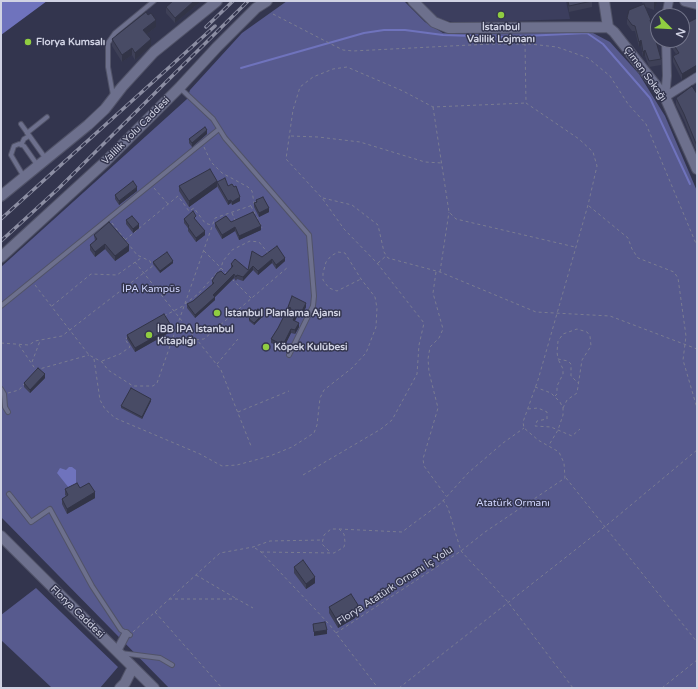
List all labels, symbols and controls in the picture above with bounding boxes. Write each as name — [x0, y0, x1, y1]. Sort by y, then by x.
north arrow — [650, 8, 690, 48]
marker: İstanbul Valilik Lojmanı — [496, 10, 506, 20]
place label: İstanbul Valilik Lojmanı — [467, 21, 535, 44]
text: N — [673, 26, 688, 39]
place label: Florya Kumsalı — [36, 36, 105, 48]
marker: Florya Kumsalı — [23, 37, 33, 47]
street label: Çimen Sokağı — [621, 44, 669, 104]
street label: Valilik Yolu Caddesi — [100, 95, 172, 167]
park label: İPA Kampüs — [122, 283, 180, 295]
place label: İstanbul Planlama Ajansı — [225, 307, 341, 319]
marker: İstanbul Planlama Ajansı — [212, 308, 222, 318]
place label: İBB İPA İstanbul Kitaplığı — [157, 323, 233, 346]
marker: İBB İPA İstanbul Kitaplığı — [144, 330, 154, 340]
place label: Köpek Kulübesi — [274, 341, 347, 353]
marker: Köpek Kulübesi — [261, 342, 271, 352]
park label: Atatürk Ormanı — [476, 497, 550, 509]
street label: Florya Atatürk Ornanı İç Yolu — [335, 544, 455, 628]
street label: Florya Caddesi — [48, 583, 106, 641]

